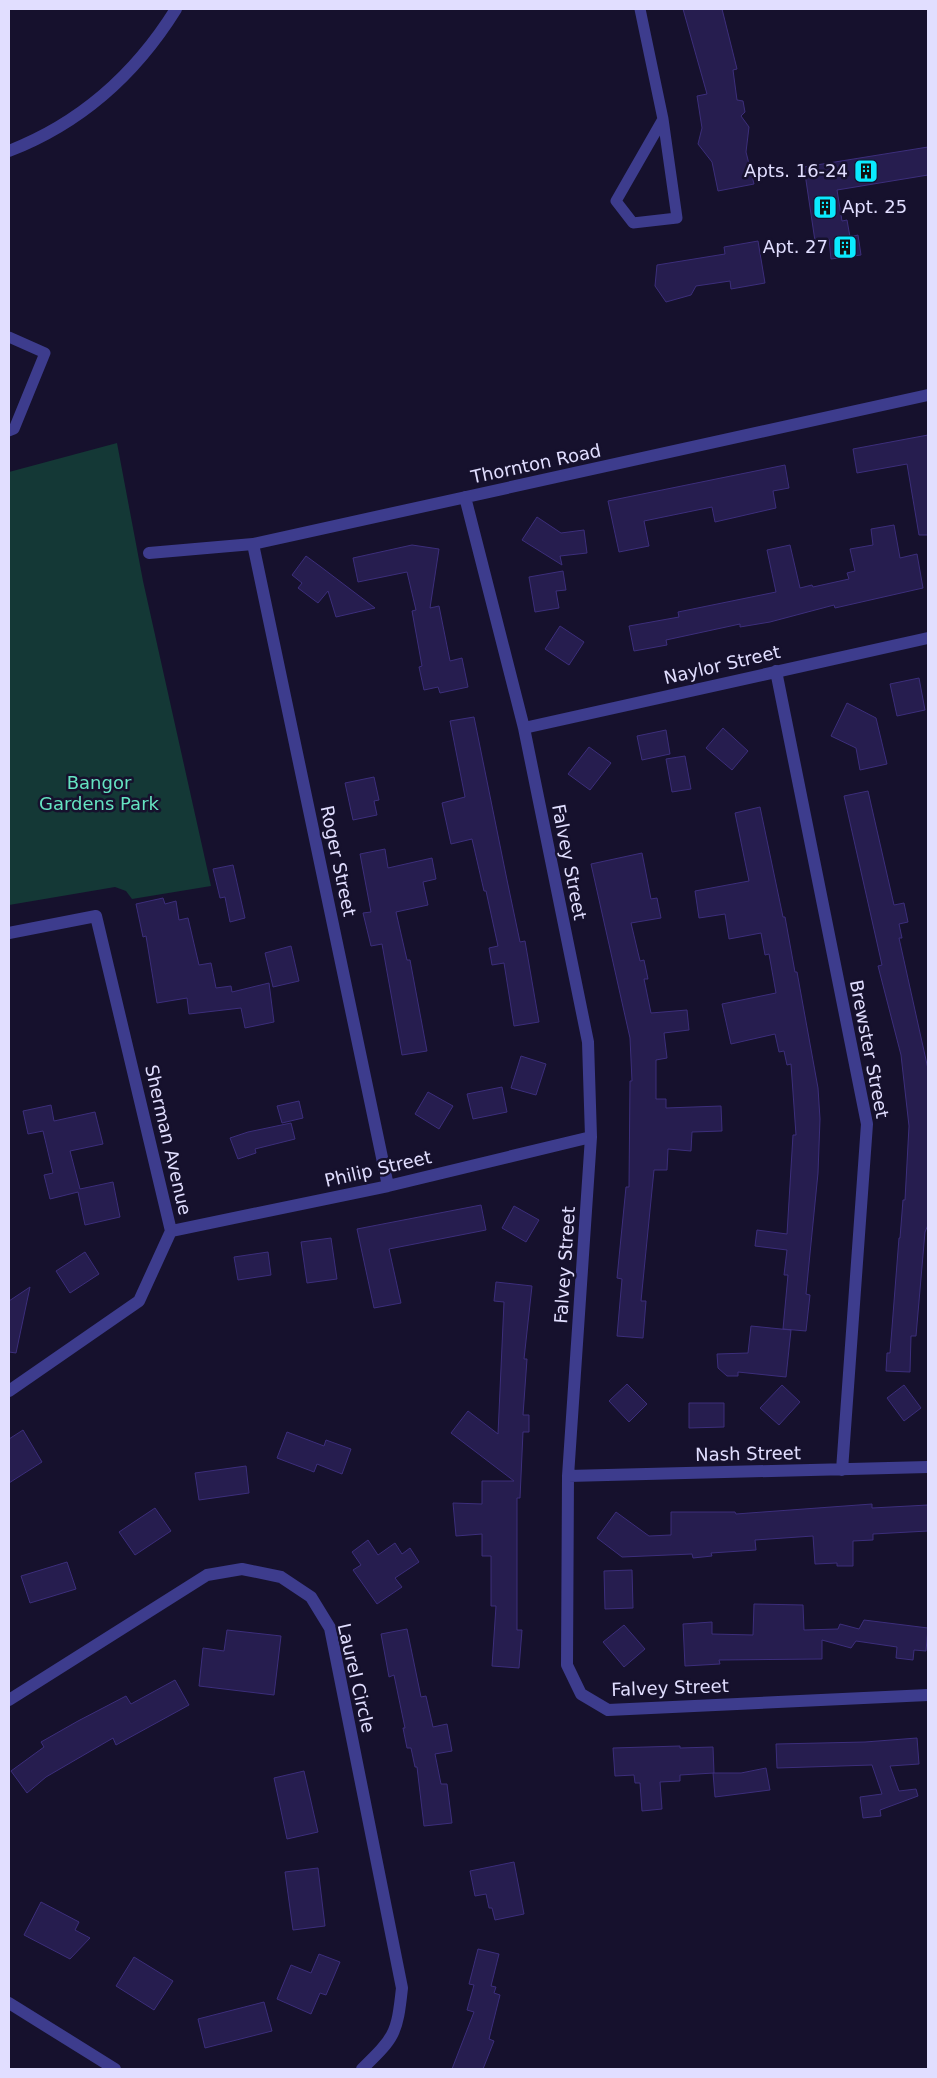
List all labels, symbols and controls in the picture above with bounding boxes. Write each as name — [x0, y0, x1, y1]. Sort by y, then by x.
building icon: Apts. 16-24 — [853, 158, 879, 184]
place label: Apts. 16-24 — [744, 160, 848, 181]
building icon: Apt. 25 — [812, 194, 838, 220]
place label: Apt. 25 — [842, 196, 907, 217]
building icon: Apt. 27 — [832, 234, 858, 260]
place label: Apt. 27 — [763, 236, 828, 257]
street label: Thornton Road — [468, 439, 603, 488]
street label: Naylor Street — [662, 641, 782, 688]
park label: Bangor Gardens Park — [39, 772, 160, 814]
street label: Falvey Street — [548, 802, 591, 922]
street label: Roger Street — [316, 803, 361, 918]
street label: Brewster Street — [846, 978, 893, 1120]
street label: Sherman Avenue — [141, 1063, 196, 1217]
street label: Philip Street — [322, 1146, 433, 1191]
street label: Falvey Street — [550, 1206, 579, 1324]
street label: Nash Street — [695, 1442, 801, 1465]
street label: Laurel Circle — [334, 1621, 379, 1735]
street label: Falvey Street — [611, 1675, 729, 1700]

